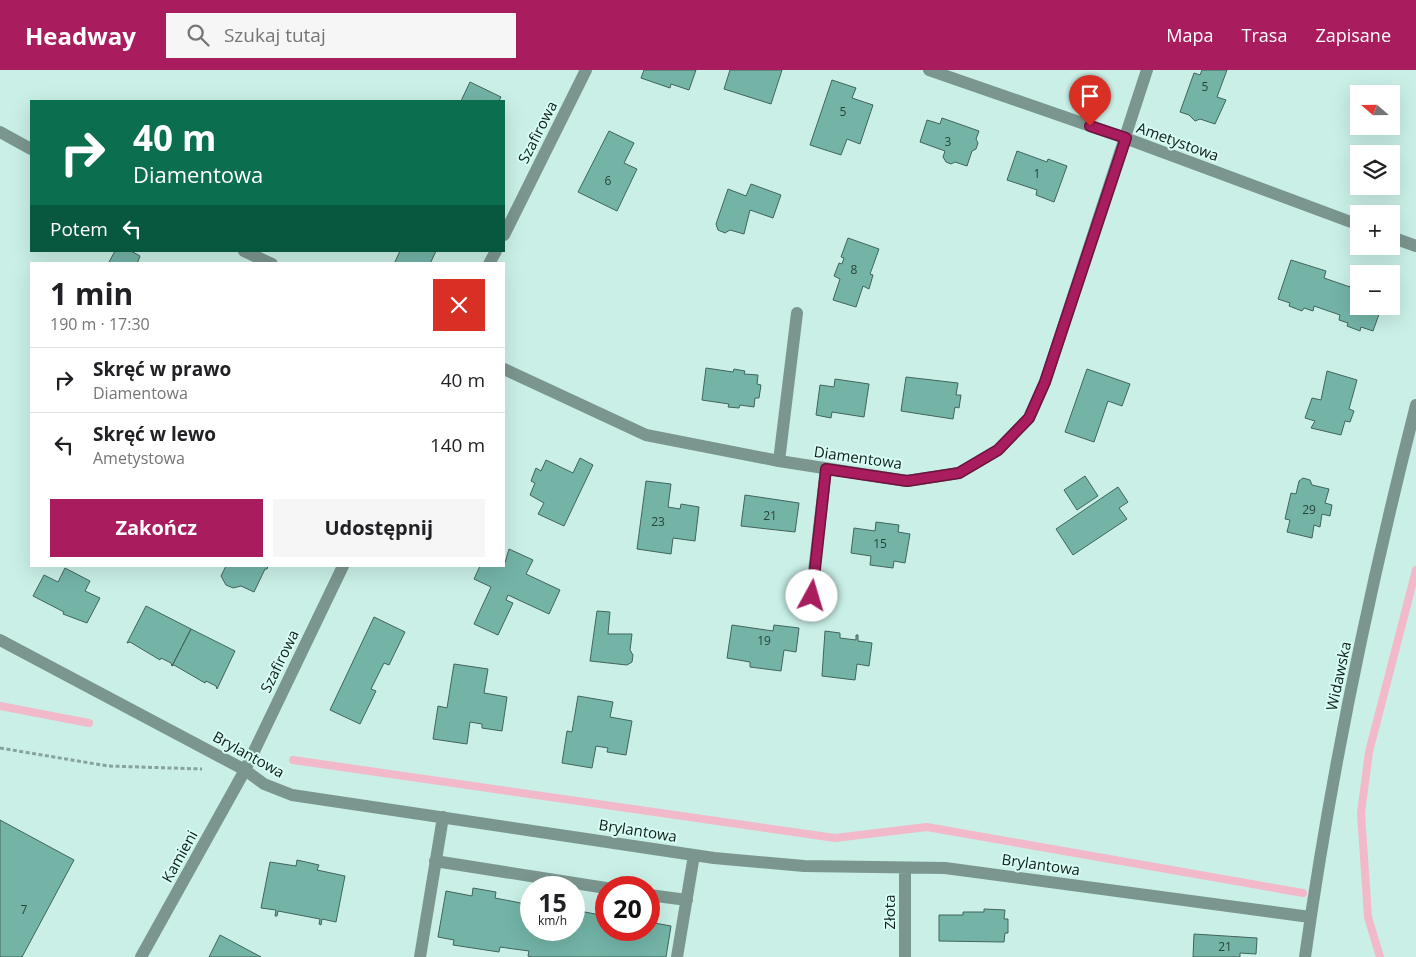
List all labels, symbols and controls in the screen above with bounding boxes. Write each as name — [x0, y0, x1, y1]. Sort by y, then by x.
search box — [166, 13, 516, 58]
text: Headway — [25, 19, 136, 52]
icon: search — [184, 21, 212, 49]
text: Szukaj tutaj — [224, 22, 326, 48]
text: Mapa — [1166, 23, 1214, 47]
text: Trasa — [1242, 23, 1287, 47]
text: Zapisane — [1315, 23, 1391, 47]
pin — [1069, 75, 1111, 126]
house number: 5 — [1202, 78, 1209, 95]
icon: arrive — [1076, 82, 1104, 110]
north arrow — [1350, 85, 1400, 135]
map controls — [1350, 85, 1400, 315]
street label: Szafirowa — [513, 97, 561, 167]
house number: 5 — [840, 103, 847, 120]
text: 40 m — [133, 114, 216, 161]
street label: Ametystowa — [1134, 117, 1222, 165]
icon: right — [50, 120, 115, 185]
house number: 3 — [945, 133, 952, 150]
button: layers — [1350, 145, 1400, 195]
text: Diamentowa — [133, 159, 263, 189]
house number: 1 — [1034, 165, 1040, 182]
house number: 6 — [605, 172, 612, 189]
button: + — [1350, 205, 1400, 255]
icon: left — [118, 215, 146, 243]
text: Potem — [50, 216, 108, 242]
house number: 8 — [851, 261, 858, 278]
button: − — [1350, 265, 1400, 315]
text: 1 min — [50, 273, 133, 314]
button: close — [433, 279, 485, 331]
text: 190 m · 17:30 — [50, 313, 150, 335]
text: Skręć w prawo — [93, 356, 231, 382]
icon: right — [50, 366, 78, 394]
text: 40 m — [441, 367, 485, 393]
text: Diamentowa — [93, 382, 188, 404]
text: Skręć w lewo — [93, 421, 216, 447]
icon: left — [50, 431, 78, 459]
text: 140 m — [430, 432, 485, 458]
street label: Diamentowa — [813, 441, 903, 473]
text: Ametystowa — [93, 447, 185, 469]
button: Zakończ — [50, 499, 263, 557]
button: Udostępnij — [273, 499, 485, 557]
house number: 29 — [1302, 501, 1316, 518]
house number: 21 — [763, 507, 777, 524]
house number: 23 — [651, 513, 665, 530]
house number: 15 — [873, 535, 887, 552]
position arrow — [785, 569, 837, 621]
street label: Szafirowa — [255, 626, 303, 696]
house number: 19 — [757, 632, 771, 649]
street label: Widawska — [1321, 640, 1355, 712]
street label: Brylantowa — [210, 726, 288, 782]
street label: Brylantowa — [597, 814, 679, 846]
street label: Kamieni — [157, 826, 201, 886]
street label: Brylantowa — [1001, 849, 1081, 879]
speed limit sign: 20 — [595, 876, 660, 941]
text: 15 — [538, 885, 567, 919]
street label: Złota — [879, 894, 899, 930]
house number: 7 — [21, 901, 28, 918]
text: km/h — [538, 912, 567, 929]
house number: 21 — [1218, 938, 1232, 955]

